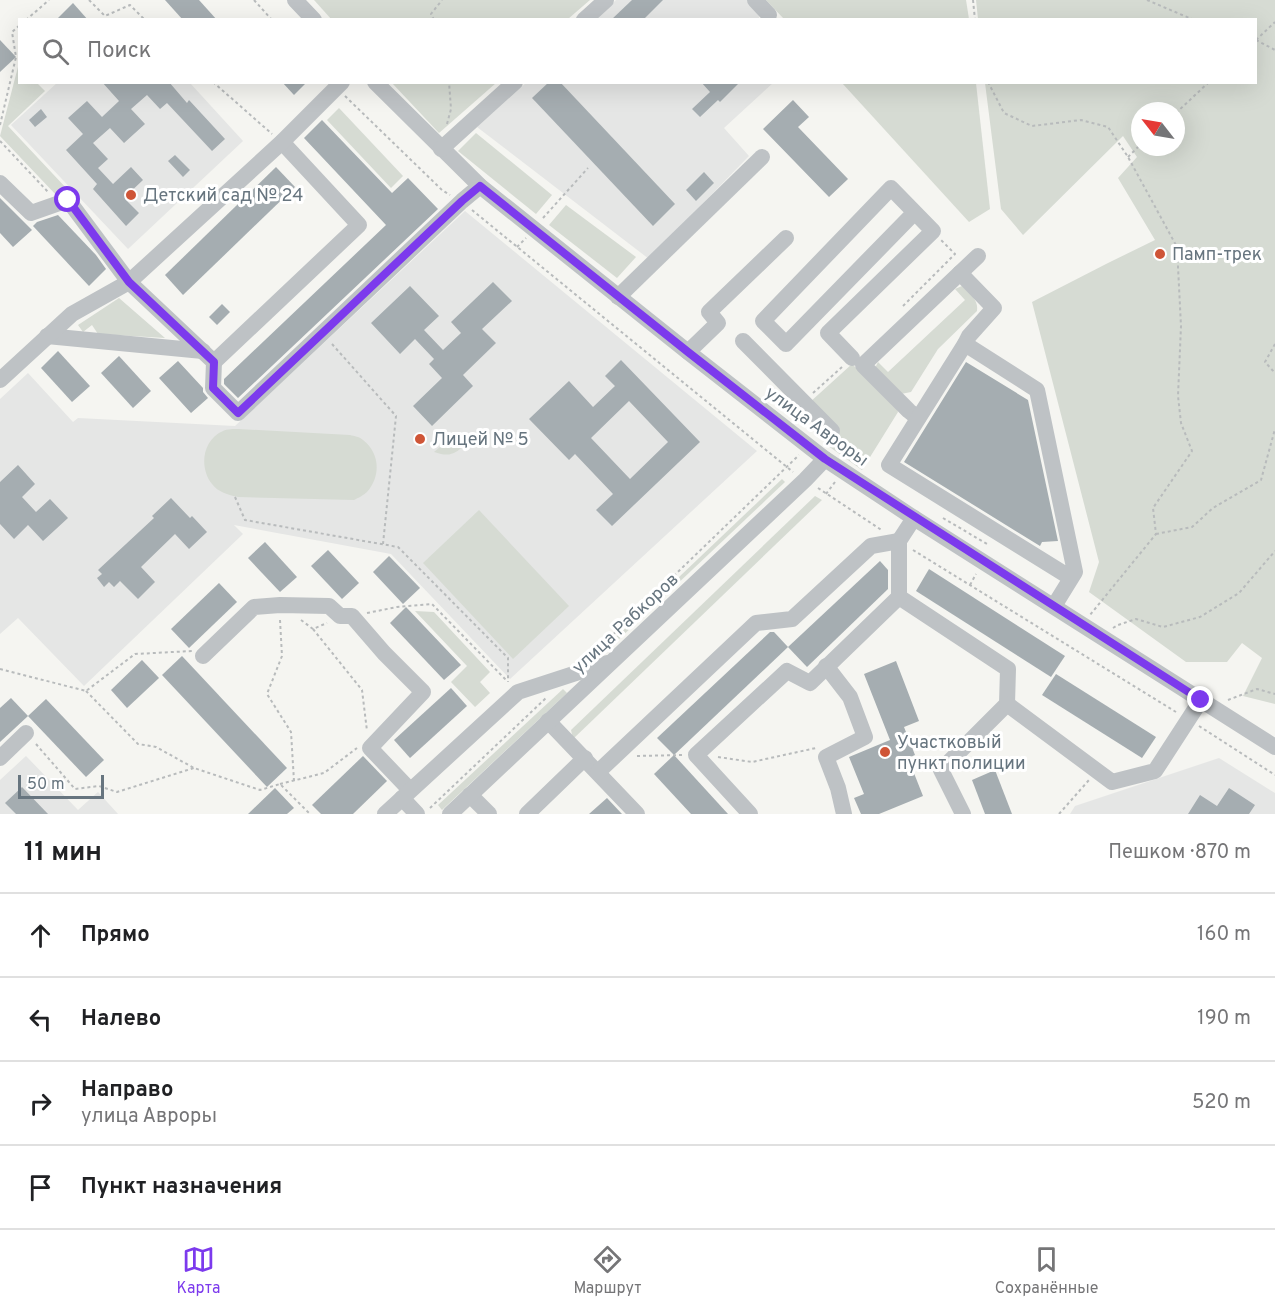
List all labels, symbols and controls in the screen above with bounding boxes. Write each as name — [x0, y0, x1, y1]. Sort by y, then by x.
search box — [18, 18, 1257, 84]
icon: search — [39, 35, 72, 68]
text: Поиск — [87, 38, 151, 65]
north arrow — [1131, 102, 1185, 156]
place label: Детский сад № 24 — [143, 185, 304, 208]
route start — [54, 186, 80, 212]
marker: Детский сад № 24 — [124, 188, 138, 202]
place label: Памп-трек — [1172, 244, 1262, 267]
marker: Памп-трек — [1153, 247, 1167, 261]
street label: улица Авроры — [760, 382, 872, 472]
place label: Лицей № 5 — [432, 429, 529, 452]
marker: Лицей № 5 — [413, 432, 427, 446]
street label: улица Рабкоров — [568, 569, 684, 679]
route end — [1187, 686, 1213, 712]
place label: Участковый пункт полиции — [897, 732, 1025, 776]
marker: Участковый пункт полиции — [878, 745, 892, 759]
scale bar — [18, 772, 104, 800]
text: 50 m — [27, 775, 65, 795]
text: 11 мин — [24, 837, 102, 870]
text: Пешком · 870 m — [1108, 840, 1251, 866]
icon: ahead — [24, 919, 57, 952]
text: Прямо — [81, 922, 150, 949]
text: 160 m — [1197, 922, 1251, 948]
icon: left — [24, 1003, 57, 1036]
text: Налево — [81, 1006, 161, 1033]
text: 190 m — [1197, 1006, 1251, 1032]
text: Направо — [81, 1077, 173, 1104]
icon: right — [24, 1087, 57, 1120]
text: 520 m — [1192, 1090, 1251, 1116]
text: улица Авроры — [81, 1104, 217, 1130]
icon: arrive — [24, 1171, 57, 1204]
text: Пункт назначения — [81, 1174, 282, 1201]
tab: Карта — [177, 1243, 220, 1299]
tab: Маршрут — [573, 1243, 642, 1299]
tab: Сохранённые — [995, 1243, 1098, 1299]

